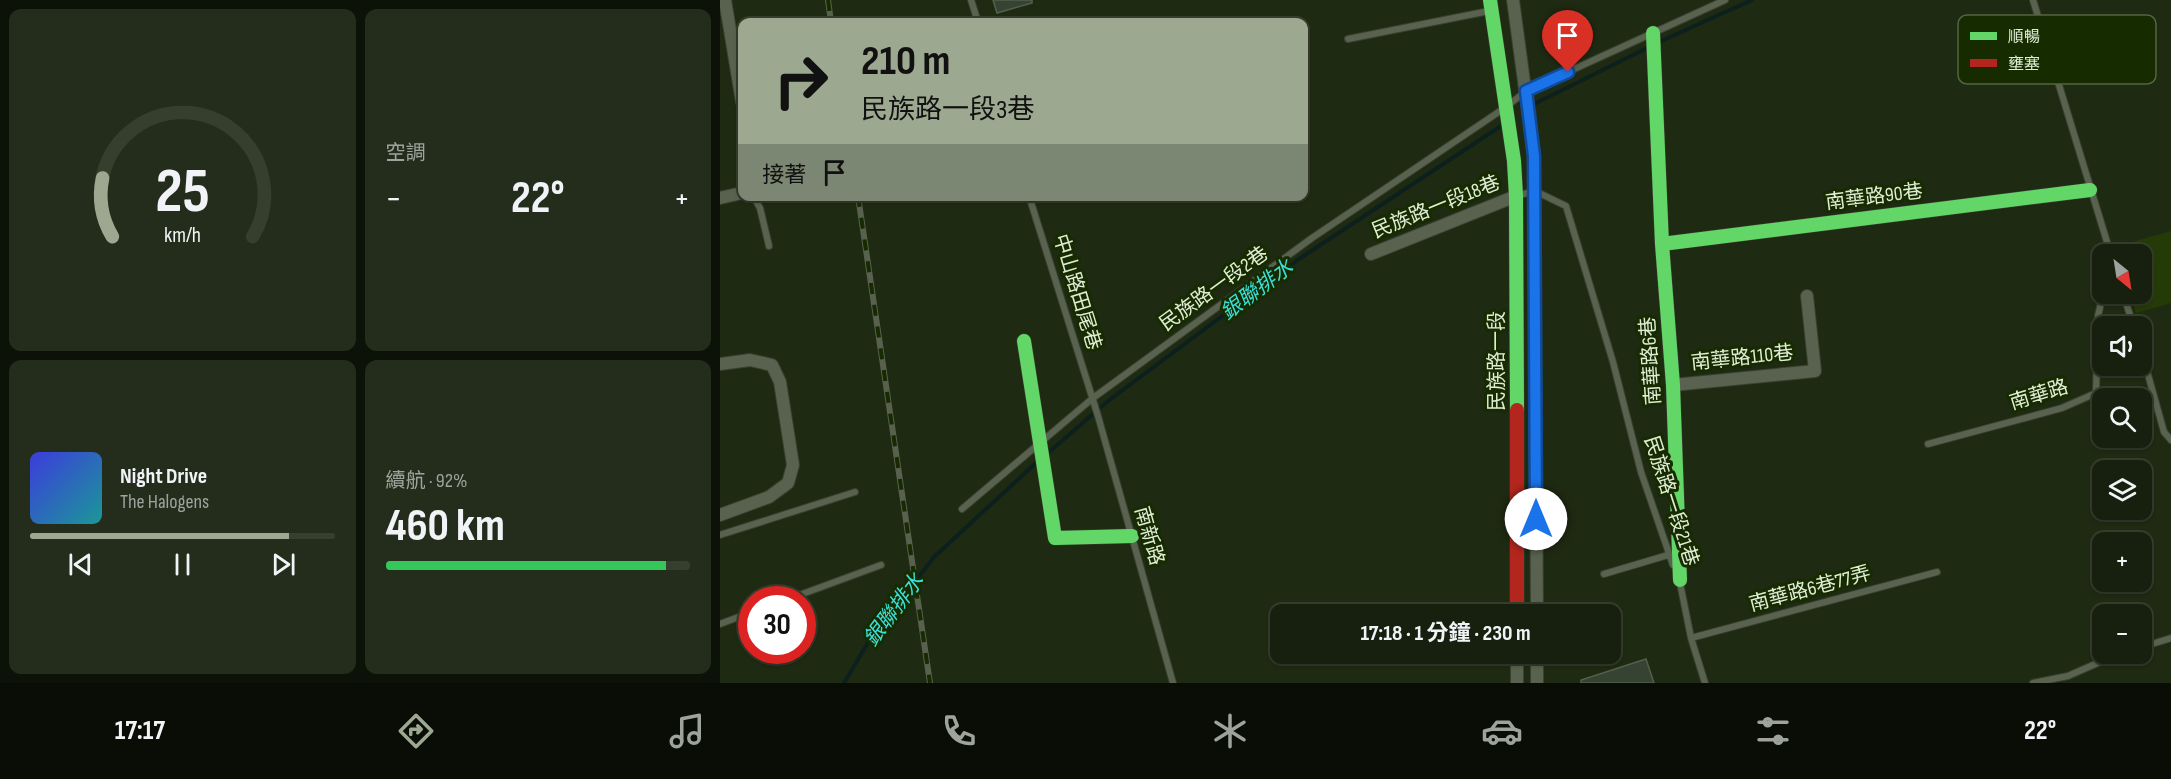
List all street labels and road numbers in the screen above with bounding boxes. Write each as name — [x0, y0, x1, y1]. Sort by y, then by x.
street label: 民族路一段18巷 — [1369, 170, 1503, 244]
street label: 南華路90巷 — [1824, 179, 1924, 215]
street label: 中山路田尾巷 — [1048, 231, 1106, 353]
street label: 民族路一段2巷 — [1155, 242, 1273, 336]
street label: 民族路一段 — [1485, 311, 1509, 411]
street label: 南華路6巷 — [1636, 316, 1666, 406]
street label: 南華路110巷 — [1690, 341, 1794, 375]
street label: 南華路 — [2007, 375, 2071, 415]
street label: 民族路一段21巷 — [1639, 433, 1703, 569]
street label: 南新路 — [1129, 504, 1169, 568]
street label: 南華路6巷77弄 — [1747, 561, 1873, 617]

